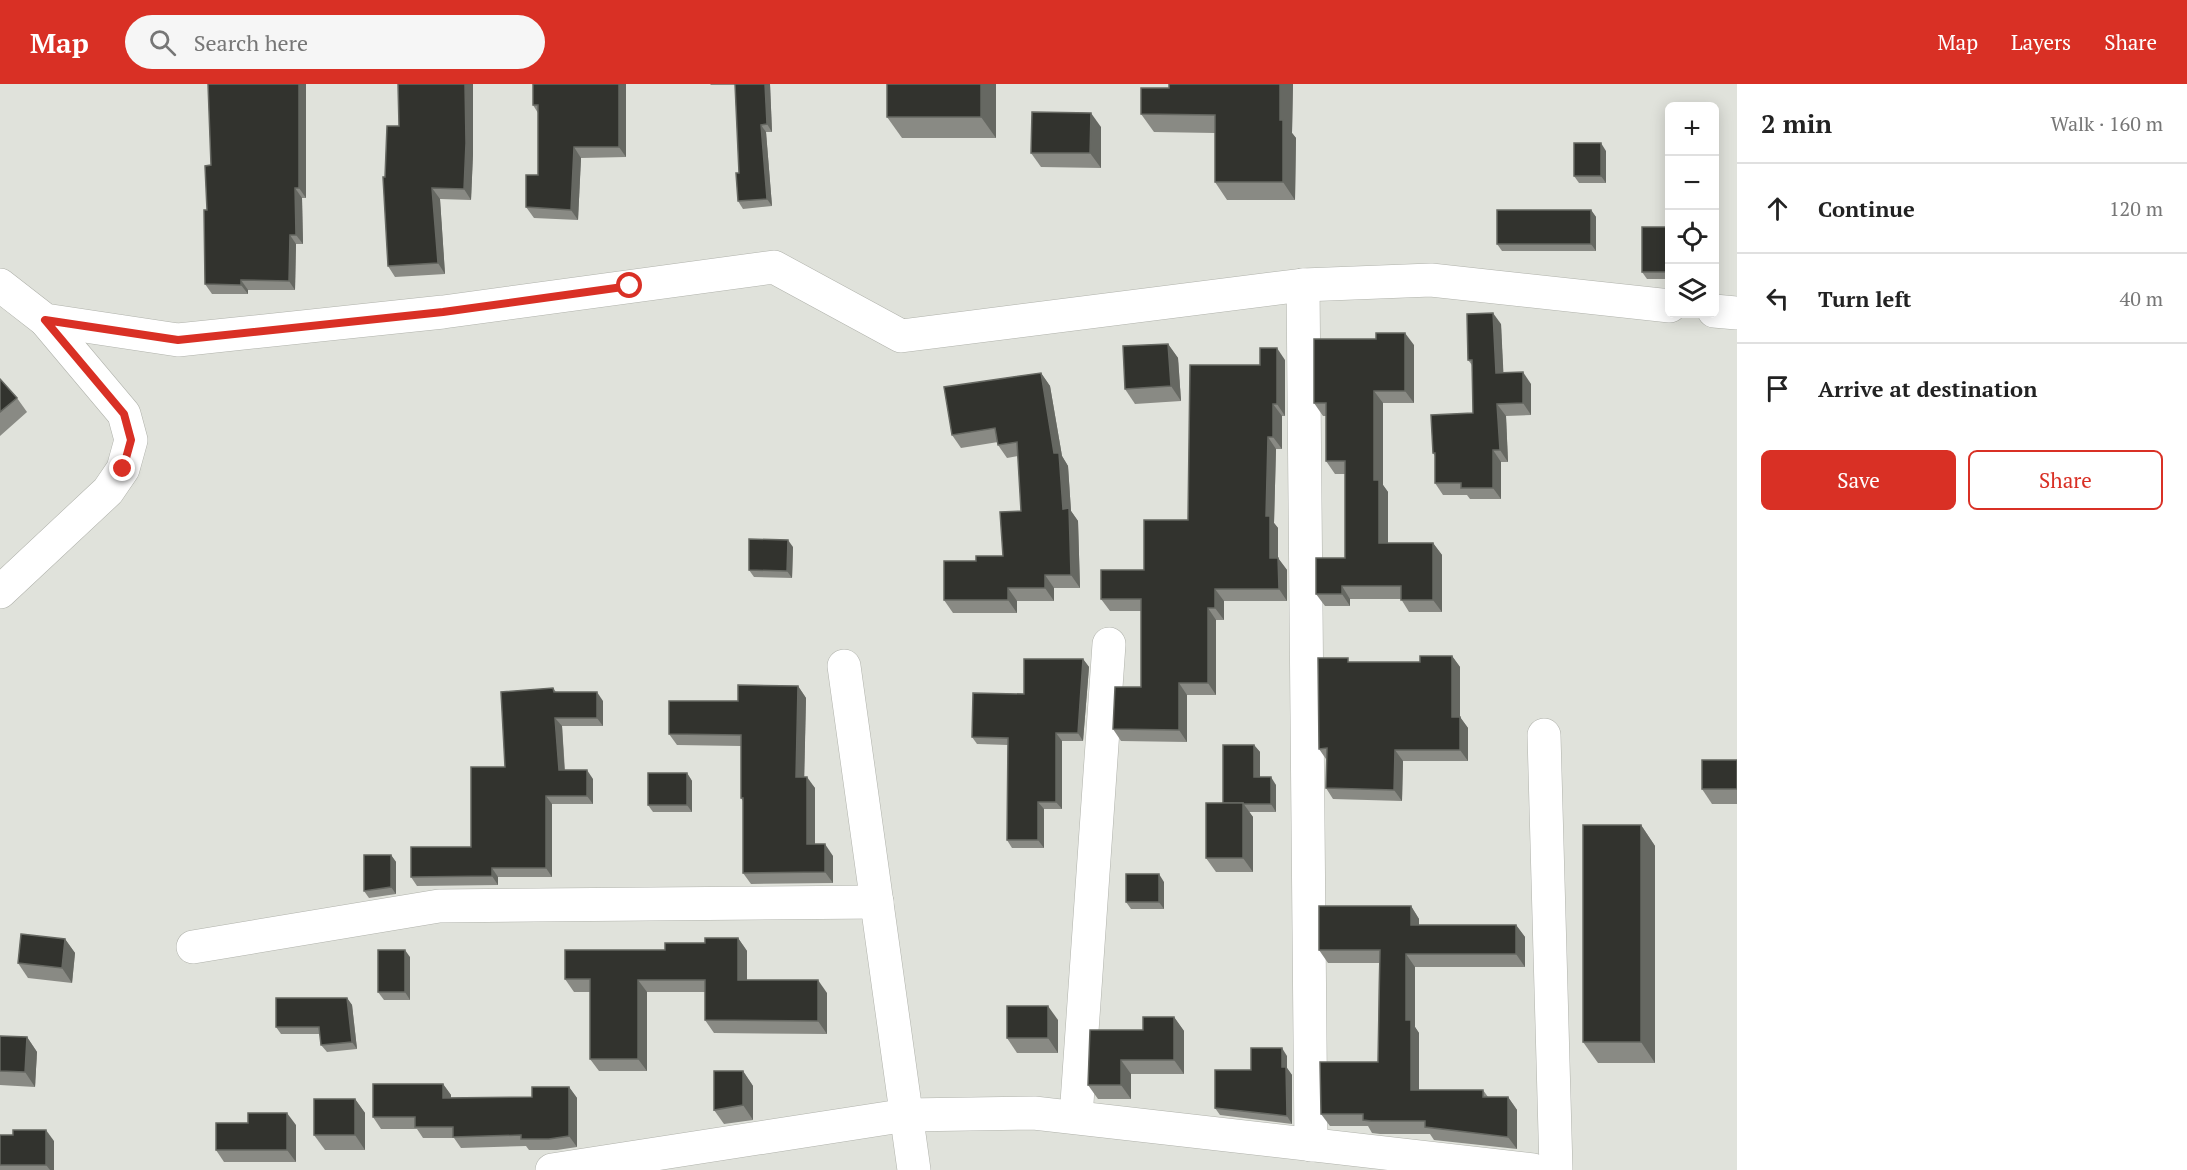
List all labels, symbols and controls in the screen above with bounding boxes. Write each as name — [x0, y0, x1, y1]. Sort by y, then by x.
search box — [125, 15, 545, 69]
text: Map — [30, 24, 89, 61]
icon: search — [146, 26, 179, 59]
text: Search here — [194, 28, 308, 57]
text: Map — [1937, 28, 1978, 56]
text: Layers — [2011, 28, 2071, 56]
text: Share — [2104, 28, 2157, 56]
map controls — [1665, 102, 1719, 318]
button: + — [1665, 102, 1719, 156]
text: 2 min — [1761, 106, 1832, 140]
text: Walk · 160 m — [2051, 110, 2163, 137]
button: − — [1665, 156, 1719, 210]
icon: ahead — [1761, 192, 1794, 225]
text: Continue — [1818, 194, 1915, 223]
text: 120 m — [2109, 195, 2163, 222]
button: locate — [1665, 210, 1719, 264]
button: layers — [1665, 264, 1719, 318]
route start — [616, 272, 642, 298]
icon: left — [1761, 282, 1794, 315]
text: Turn left — [1818, 284, 1911, 313]
text: 40 m — [2120, 285, 2163, 312]
icon: arrive — [1761, 372, 1794, 405]
text: Arrive at destination — [1818, 374, 2037, 403]
button: Save — [1761, 450, 1956, 510]
button: Share — [1968, 450, 2163, 510]
route end — [109, 455, 135, 481]

